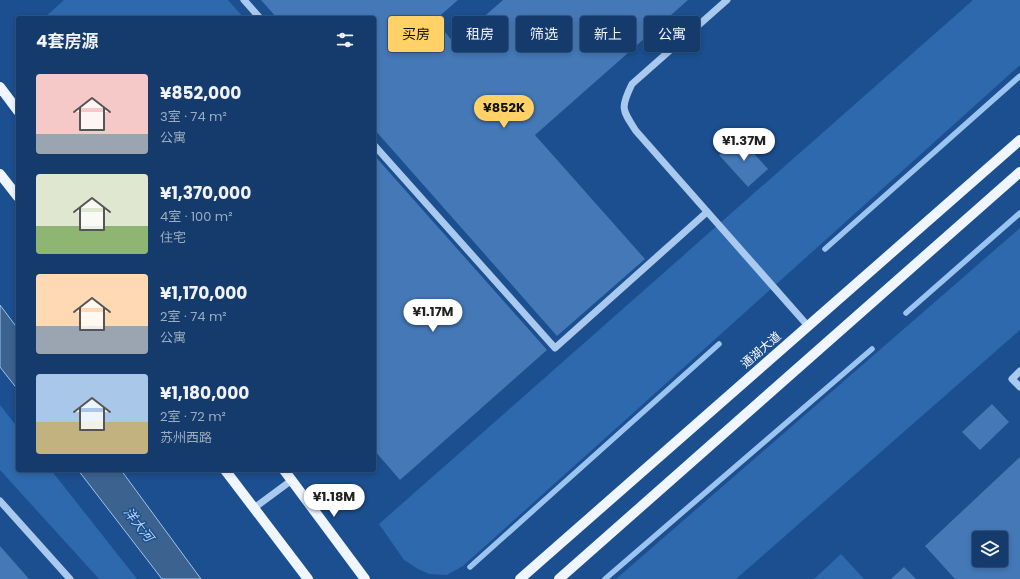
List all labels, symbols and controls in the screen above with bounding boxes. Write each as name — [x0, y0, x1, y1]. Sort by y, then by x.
chip: 买房 — [388, 16, 444, 52]
chip: 租房 — [452, 16, 508, 52]
chip: 筛选 — [516, 16, 572, 52]
chip: 新上 — [580, 16, 636, 52]
chip: 公寓 — [644, 16, 700, 52]
text: 4套房源 — [36, 29, 99, 53]
icon: filters — [334, 29, 356, 51]
text: ¥852,000 — [160, 81, 241, 105]
icon: home — [68, 90, 116, 138]
pin: ¥852K — [476, 95, 532, 129]
text: ¥852K — [483, 98, 525, 117]
text: 3室 · 74 m² — [160, 107, 227, 126]
text: 公寓 — [160, 128, 186, 147]
pin: ¥1.37M — [711, 128, 777, 162]
text: ¥1.37M — [722, 131, 766, 150]
text: ¥1,370,000 — [160, 181, 251, 205]
icon: home — [68, 190, 116, 238]
text: 4室 · 100 m² — [160, 207, 233, 226]
text: 住宅 — [160, 228, 186, 247]
text: ¥1,170,000 — [160, 281, 247, 305]
icon: home — [68, 290, 116, 338]
pin: ¥1.17M — [400, 299, 466, 333]
text: ¥1.17M — [412, 302, 454, 321]
text: 2室 · 74 m² — [160, 307, 227, 326]
street label: 通湖大道 — [737, 327, 784, 372]
text: 公寓 — [160, 328, 186, 347]
text: ¥1,180,000 — [160, 381, 249, 405]
icon: home — [68, 390, 116, 438]
text: 2室 · 72 m² — [160, 407, 226, 426]
text: 苏州西路 — [160, 428, 212, 447]
pin: ¥1.18M — [301, 484, 367, 518]
text: ¥1.18M — [313, 487, 355, 506]
water label: 洋大河 — [119, 503, 160, 548]
map controls — [972, 531, 1008, 567]
button: layers — [972, 531, 1008, 567]

